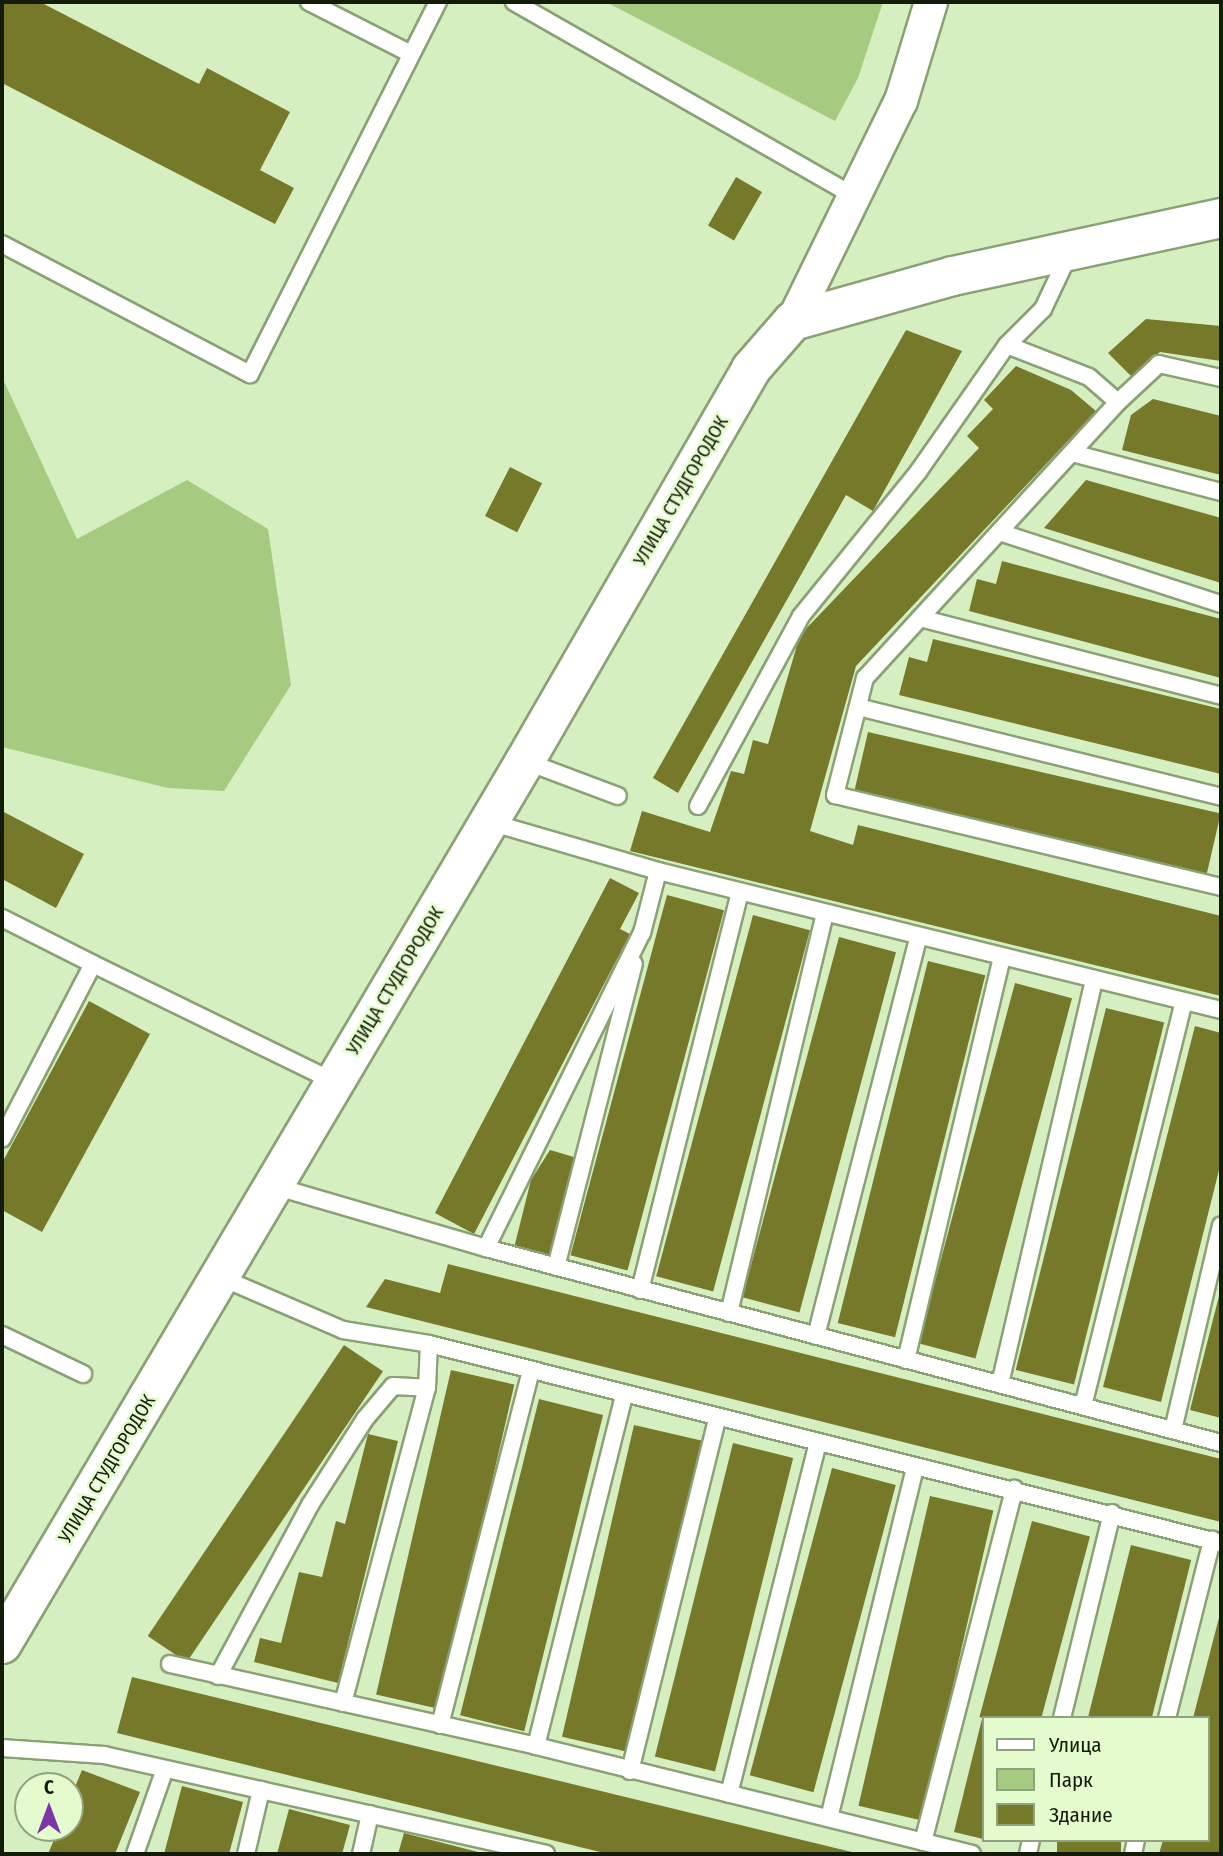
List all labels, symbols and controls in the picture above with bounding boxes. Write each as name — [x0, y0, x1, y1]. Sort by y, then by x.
street label: УЛИЦА СТУДГОРОДОК — [629, 412, 733, 570]
street label: УЛИЦА СТУДГОРОДОК — [342, 903, 448, 1059]
street label: УЛИЦА СТУДГОРОДОК — [54, 1391, 160, 1547]
legend — [982, 1716, 1209, 1842]
text: Улица — [1049, 1732, 1102, 1758]
text: Парк — [1049, 1767, 1093, 1793]
north arrow — [14, 1772, 84, 1842]
text: С — [44, 1776, 54, 1799]
text: Здание — [1049, 1802, 1113, 1828]

